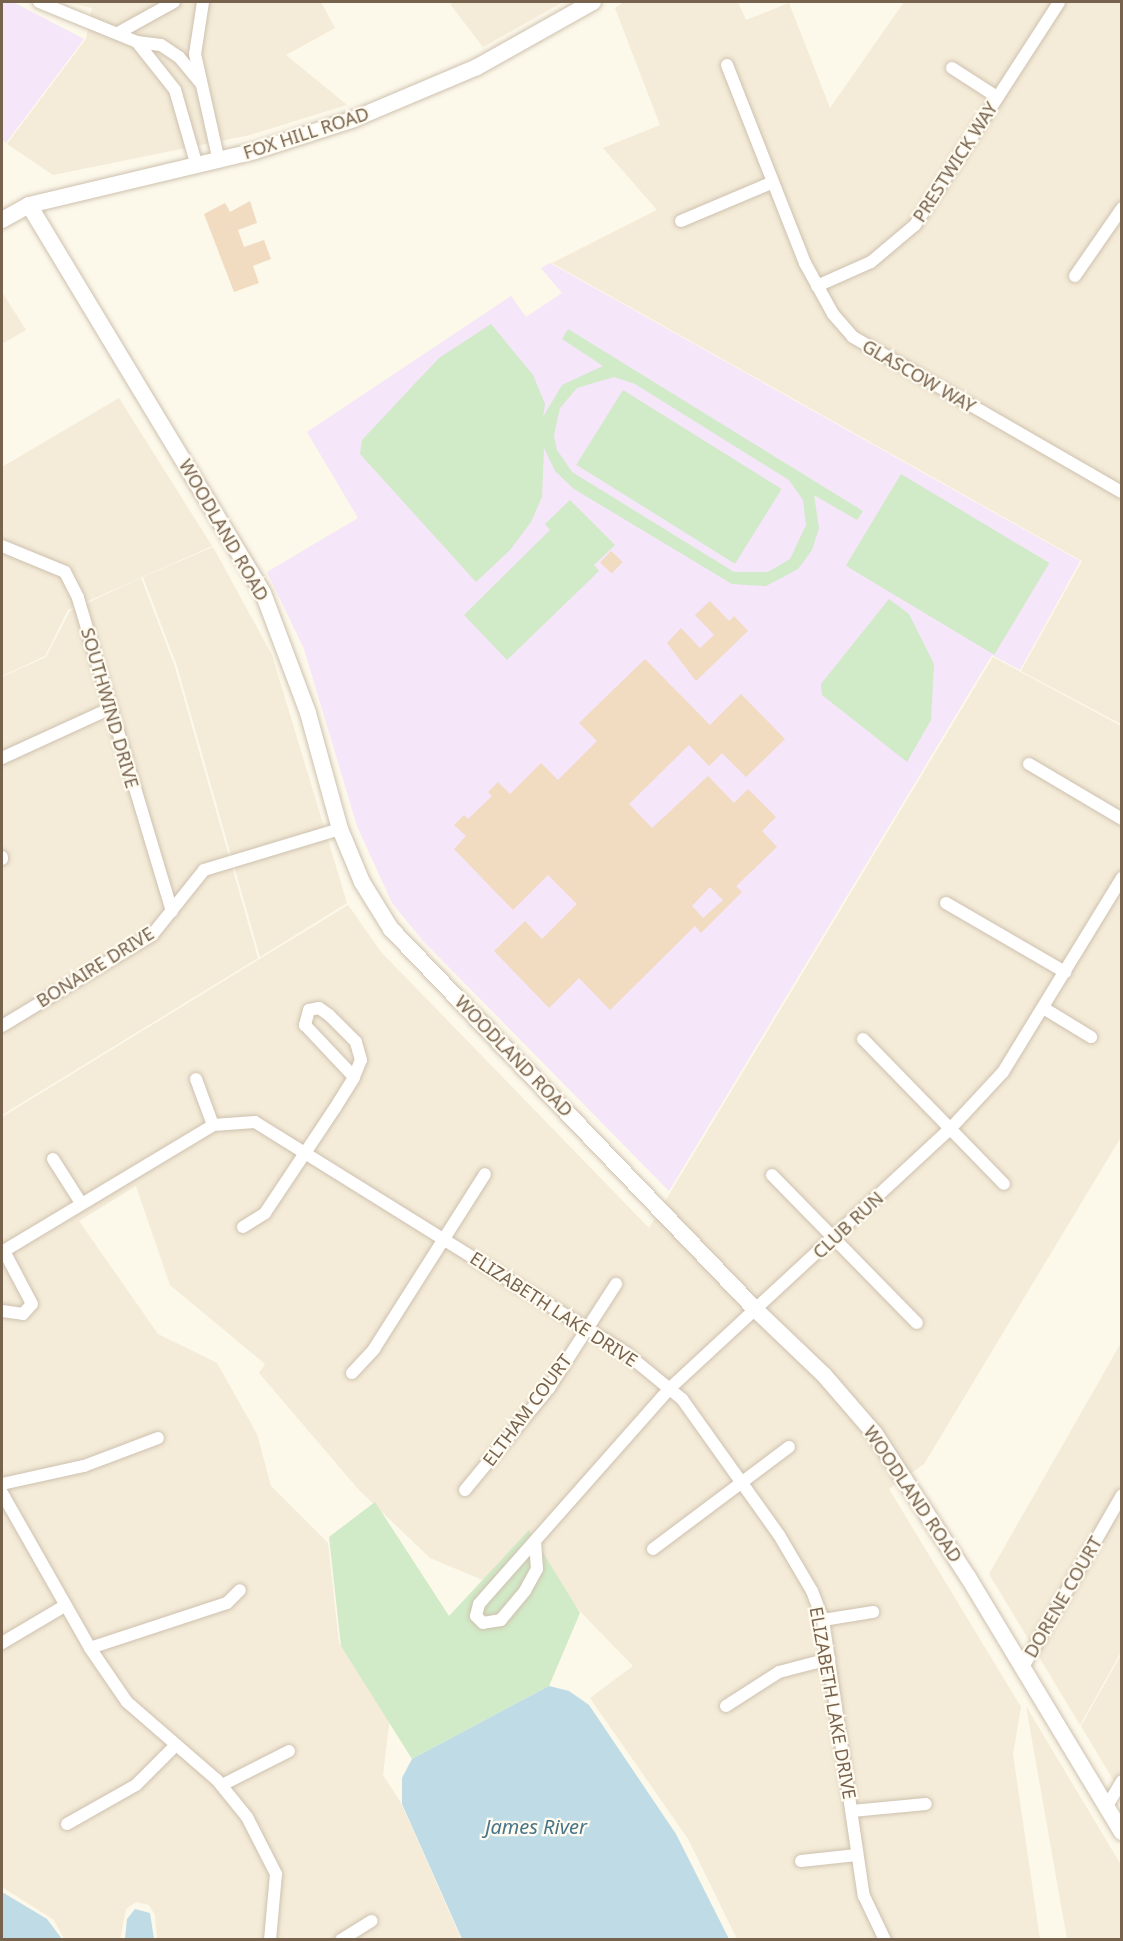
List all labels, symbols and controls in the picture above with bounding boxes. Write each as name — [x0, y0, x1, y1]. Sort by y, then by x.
street label: PRESTWICK WAY — [908, 98, 1002, 226]
street label: FOX HILL ROAD — [240, 103, 372, 163]
street label: GLASCOW WAY — [859, 335, 979, 417]
street label: WOODLAND ROAD — [175, 455, 273, 605]
street label: SOUTHWIND DRIVE — [77, 625, 143, 791]
street label: BONAIRE DRIVE — [32, 922, 158, 1012]
street label: WOODLAND ROAD — [451, 991, 577, 1121]
street label: CLUB RUN — [808, 1187, 888, 1263]
street label: ELIZABETH LAKE DRIVE — [466, 1247, 642, 1371]
street label: ELTHAM COURT — [478, 1350, 576, 1470]
street label: WOODLAND ROAD — [859, 1422, 967, 1566]
street label: DORENE COURT — [1020, 1533, 1106, 1661]
street label: ELIZABETH LAKE DRIVE — [805, 1605, 861, 1801]
water label: James River — [485, 1814, 587, 1838]

